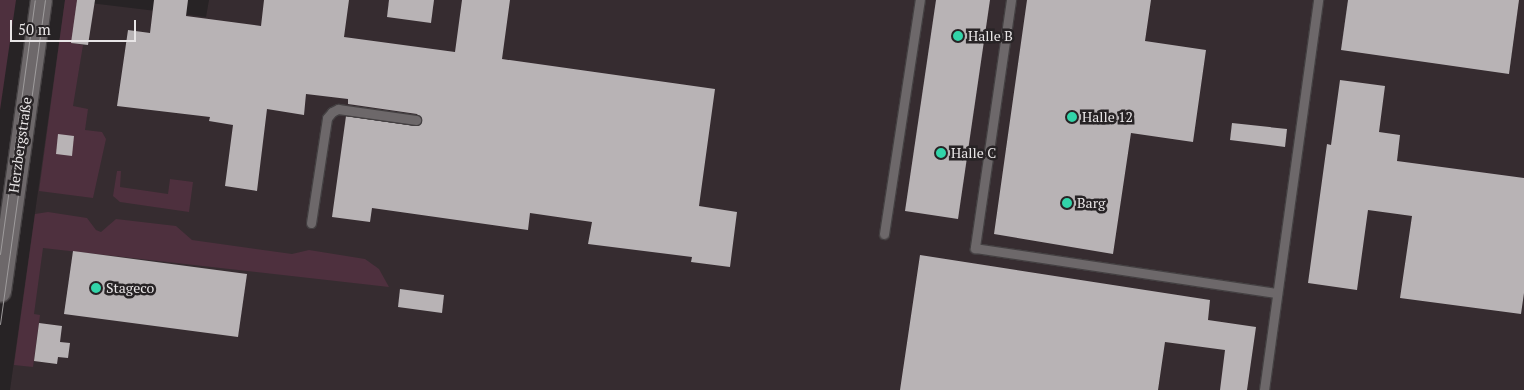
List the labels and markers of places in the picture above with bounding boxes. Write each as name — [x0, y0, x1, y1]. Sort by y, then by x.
place label: Halle B — [968, 28, 1013, 44]
marker: Halle B — [952, 30, 964, 42]
place label: Halle 12 — [1082, 109, 1133, 125]
marker: Halle 12 — [1066, 111, 1078, 123]
place label: Halle C — [951, 145, 996, 161]
marker: Halle C — [935, 147, 947, 159]
place label: Barg — [1077, 195, 1105, 211]
marker: Barg — [1061, 197, 1073, 209]
place label: Stageco — [106, 280, 154, 296]
marker: Stageco — [90, 282, 102, 294]

